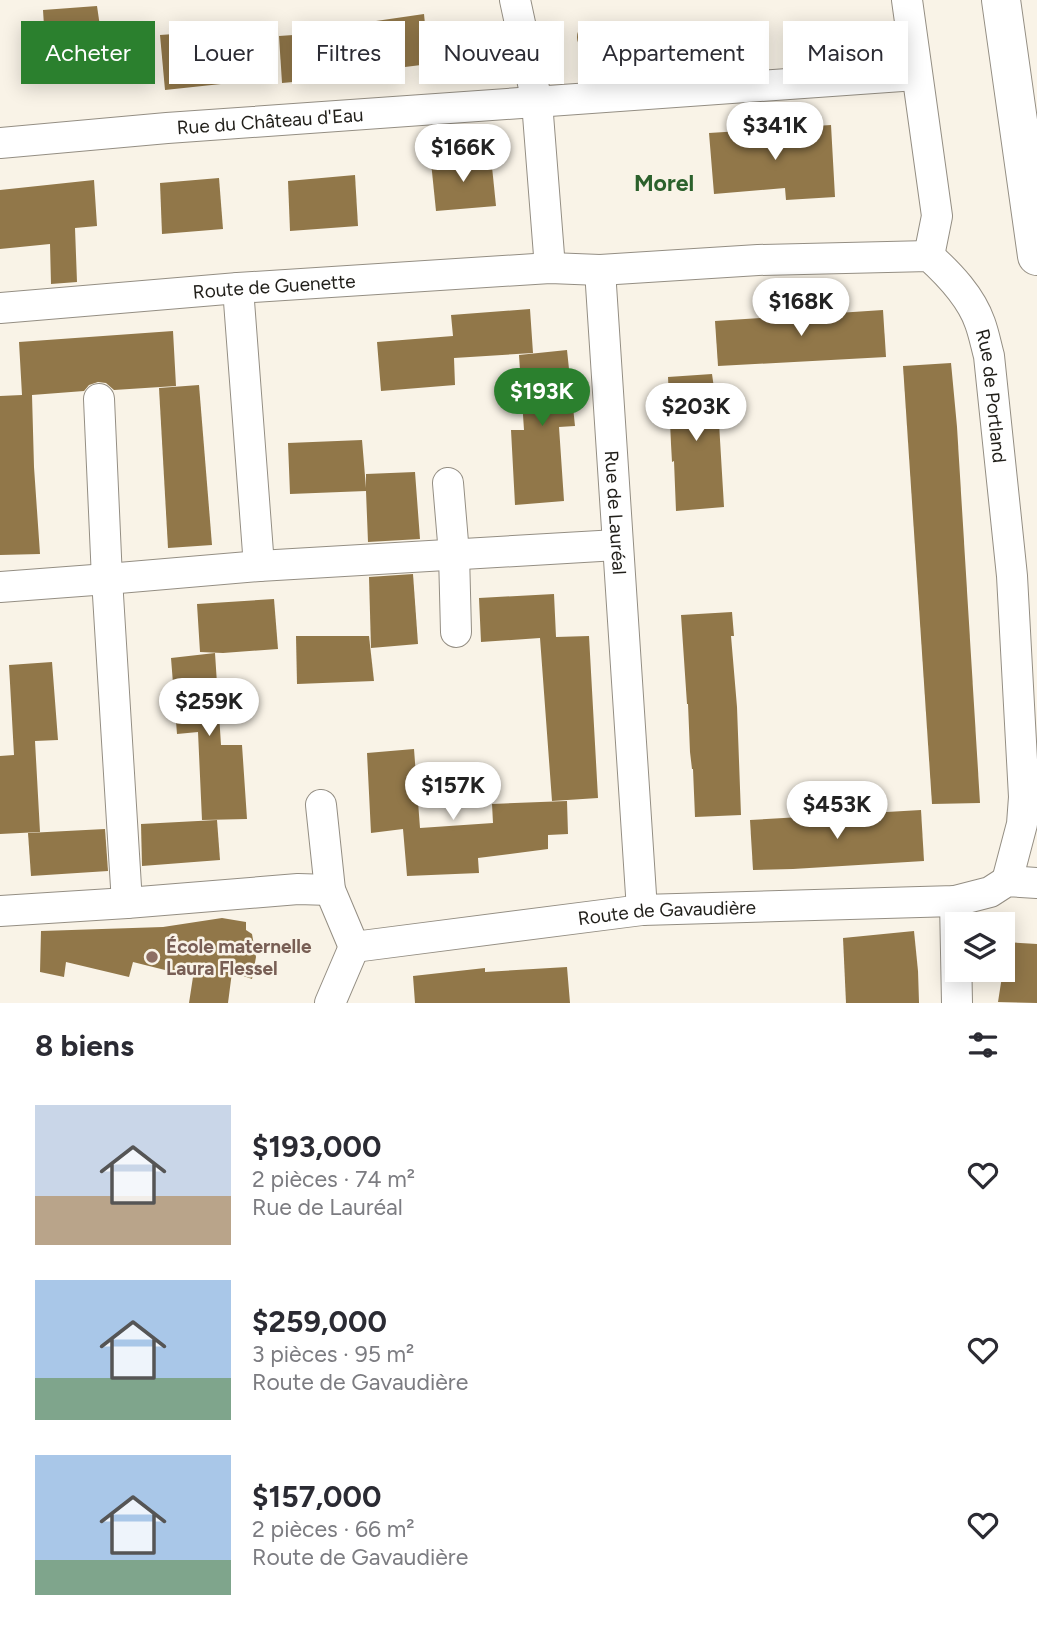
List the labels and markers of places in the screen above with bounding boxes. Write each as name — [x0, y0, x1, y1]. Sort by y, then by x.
pin: $341K — [726, 102, 824, 162]
pin: $166K — [414, 124, 512, 184]
pin: $168K — [752, 278, 850, 338]
pin: $193K — [493, 368, 591, 428]
pin: $203K — [647, 384, 745, 443]
pin: $259K — [160, 678, 258, 738]
pin: $157K — [404, 762, 502, 822]
pin: $453K — [788, 782, 886, 841]
place label: École maternelle Laura Flessel — [166, 935, 312, 980]
marker: École maternelle Laura Flessel — [144, 949, 160, 965]

